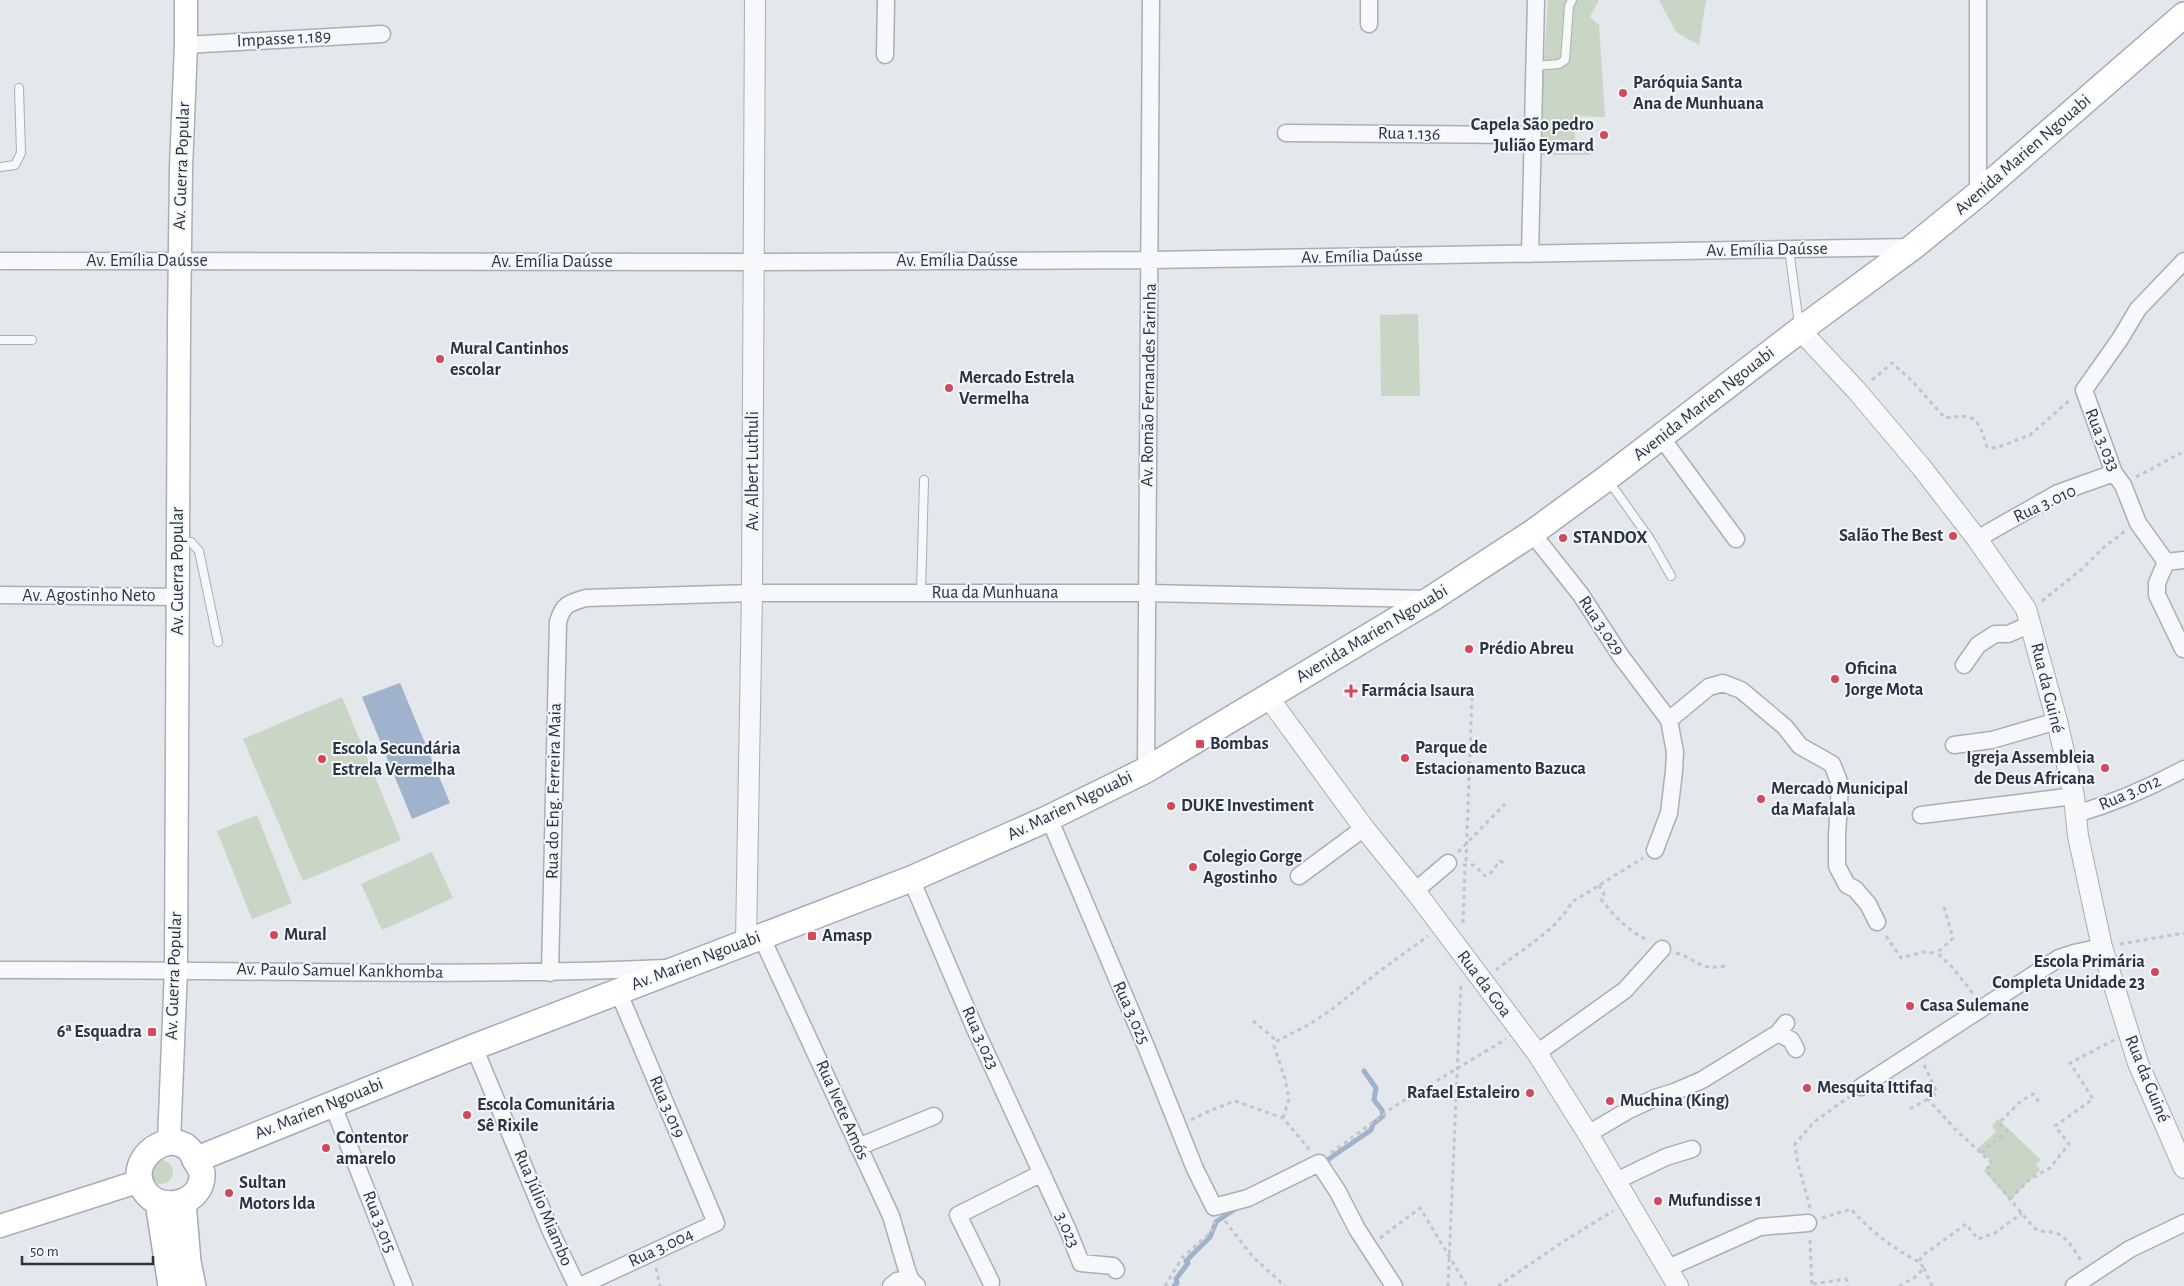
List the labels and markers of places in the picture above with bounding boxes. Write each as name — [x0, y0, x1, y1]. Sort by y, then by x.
place label: Paróquia Santa Ana de Munhuana — [1633, 74, 1764, 113]
marker: Paróquia Santa Ana de Munhuana — [1617, 87, 1629, 99]
place label: Capela São pedro Julião Eymard — [1471, 116, 1595, 155]
marker: Capela São pedro Julião Eymard — [1598, 129, 1610, 141]
place label: Mural Cantinhos escolar — [450, 340, 569, 379]
marker: Mural Cantinhos escolar — [434, 353, 446, 365]
place label: Mercado Estrela Vermelha — [959, 369, 1075, 408]
marker: Mercado Estrela Vermelha — [943, 382, 955, 394]
place label: Salão The Best — [1839, 527, 1943, 545]
place label: STANDOX — [1573, 529, 1647, 547]
marker: Salão The Best — [1947, 530, 1959, 542]
marker: STANDOX — [1557, 532, 1569, 544]
place label: Prédio Abreu — [1479, 640, 1574, 658]
marker: Prédio Abreu — [1463, 643, 1475, 655]
place label: Oficina Jorge Mota — [1845, 660, 1924, 699]
marker: Oficina Jorge Mota — [1829, 673, 1841, 685]
place label: Farmácia Isaura — [1361, 682, 1475, 700]
marker: Farmácia Isaura — [1345, 685, 1357, 697]
place label: Bombas — [1210, 735, 1269, 753]
marker: Bombas — [1194, 738, 1206, 750]
place label: Parque de Estacionamento Bazuca — [1415, 739, 1586, 778]
place label: Escola Secundária Estrela Vermelha — [332, 740, 461, 779]
place label: Igreja Assembleia de Deus Africana — [1966, 749, 2095, 788]
marker: Parque de Estacionamento Bazuca — [1399, 752, 1411, 764]
marker: Escola Secundária Estrela Vermelha — [316, 753, 328, 765]
marker: Igreja Assembleia de Deus Africana — [2099, 762, 2111, 774]
place label: Mercado Municipal da Mafalala — [1771, 780, 1908, 819]
marker: Mercado Municipal da Mafalala — [1755, 793, 1767, 805]
place label: DUKE Investiment — [1181, 797, 1314, 815]
marker: DUKE Investiment — [1165, 800, 1177, 812]
place label: Colegio Gorge Agostinho — [1203, 848, 1302, 887]
marker: Colegio Gorge Agostinho — [1187, 861, 1199, 873]
place label: Mural — [284, 926, 327, 944]
place label: Amasp — [822, 927, 872, 945]
marker: Mural — [268, 929, 280, 941]
marker: Amasp — [806, 930, 818, 942]
place label: Escola Primária Completa Unidade 23 — [1992, 953, 2145, 992]
marker: Escola Primária Completa Unidade 23 — [2149, 966, 2161, 978]
place label: Casa Sulemane — [1920, 997, 2029, 1015]
marker: Casa Sulemane — [1904, 1000, 1916, 1012]
place label: 6ª Esquadra — [57, 1023, 142, 1041]
marker: 6ª Esquadra — [146, 1026, 158, 1038]
place label: Mesquita Ittifaq — [1817, 1079, 1933, 1097]
marker: Mesquita Ittifaq — [1801, 1082, 1813, 1094]
place label: Rafael Estaleiro — [1407, 1084, 1520, 1102]
marker: Rafael Estaleiro — [1524, 1087, 1536, 1099]
place label: Muchina (King) — [1620, 1092, 1730, 1110]
marker: Muchina (King) — [1604, 1095, 1616, 1107]
place label: Escola Comunitária Sê Rixile — [477, 1096, 615, 1135]
marker: Escola Comunitária Sê Rixile — [461, 1109, 473, 1121]
place label: Contentor amarelo — [336, 1129, 409, 1168]
marker: Contentor amarelo — [320, 1142, 332, 1154]
place label: Sultan Motors lda — [239, 1174, 316, 1213]
marker: Sultan Motors lda — [223, 1187, 235, 1199]
place label: Mufundisse 1 — [1668, 1192, 1762, 1210]
marker: Mufundisse 1 — [1652, 1195, 1664, 1207]

